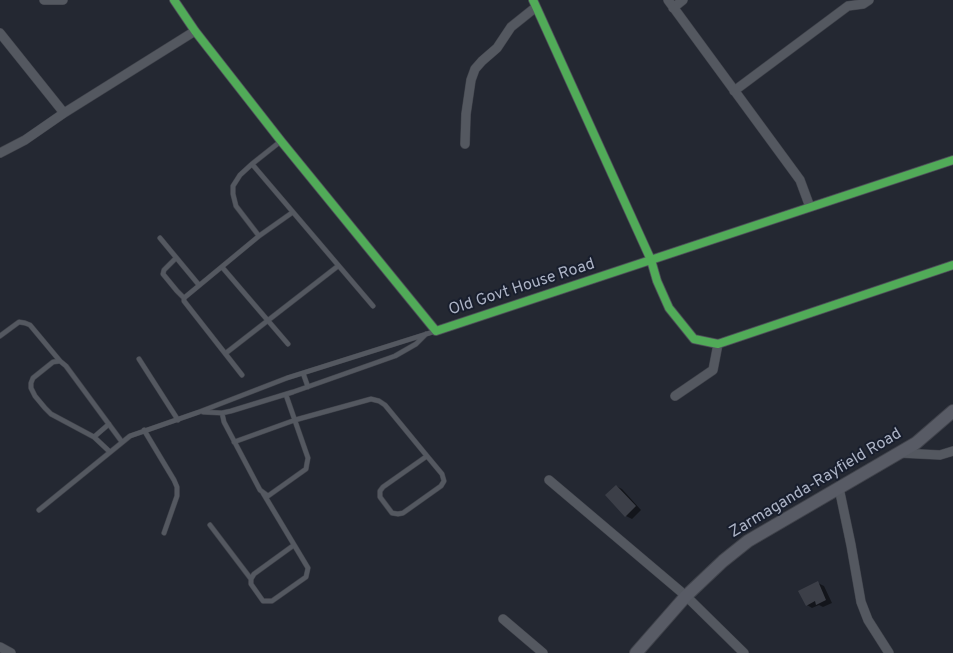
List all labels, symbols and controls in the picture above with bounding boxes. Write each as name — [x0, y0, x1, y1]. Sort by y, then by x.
street label: Old Govt House Road — [446, 255, 598, 321]
street label: Zarmaganda-Rayfield Road — [726, 425, 906, 543]

